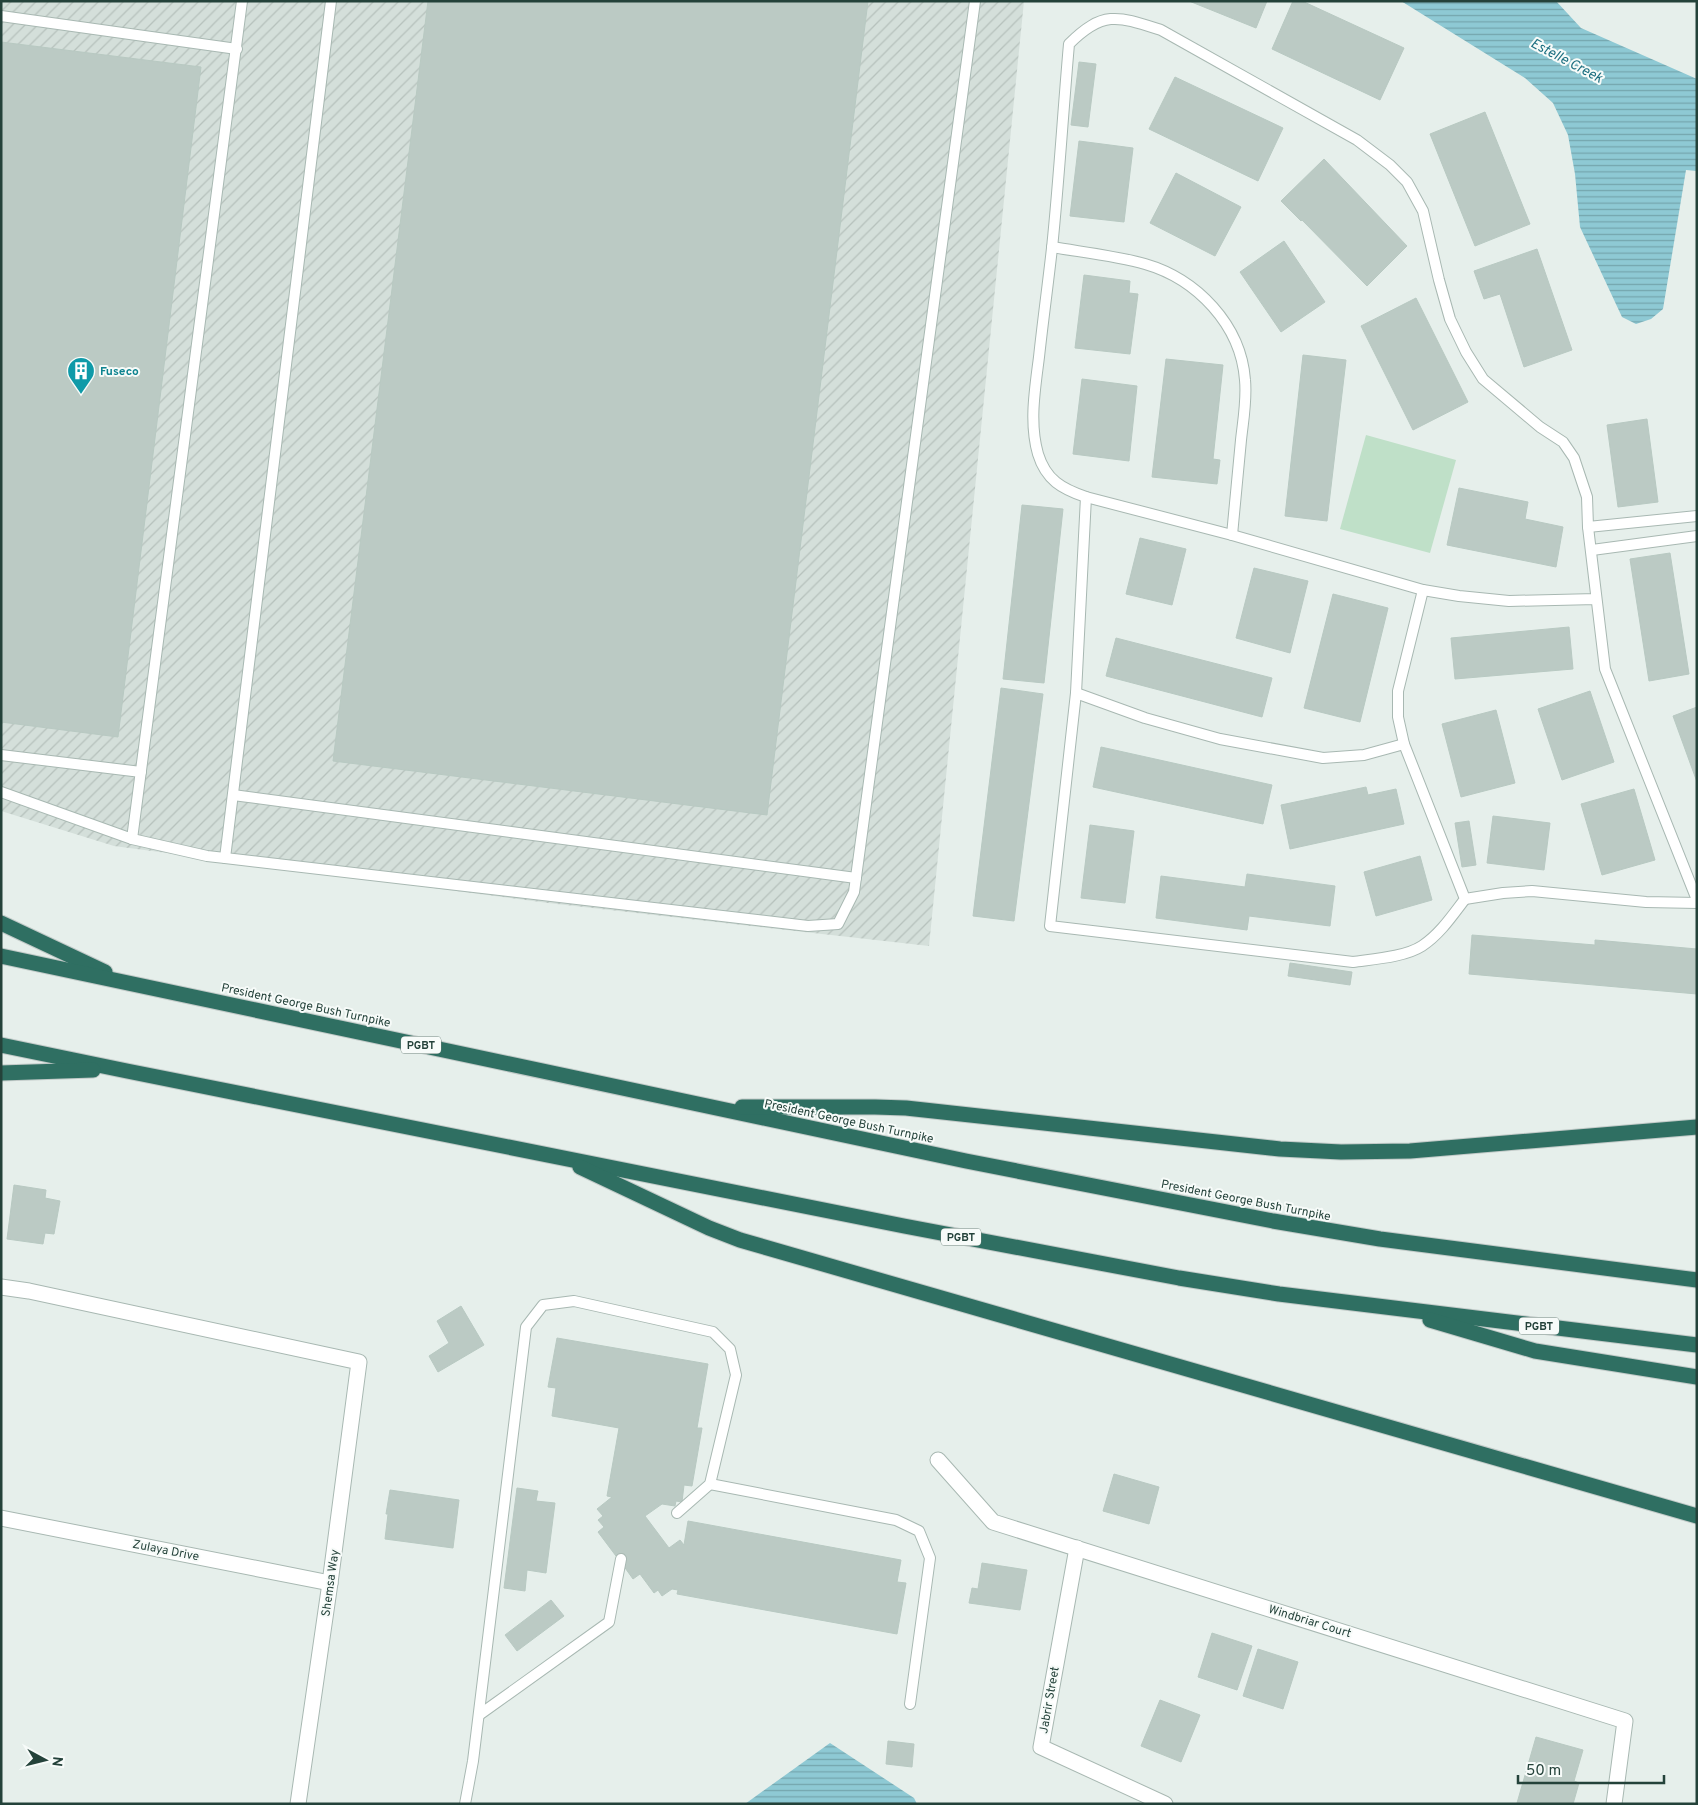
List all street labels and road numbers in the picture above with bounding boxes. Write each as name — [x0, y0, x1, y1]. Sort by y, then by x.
street label: President George Bush Turnpike — [220, 980, 392, 1032]
road number: PGBT — [401, 1036, 441, 1054]
street label: President George Bush Turnpike — [763, 1096, 935, 1148]
street label: President George Bush Turnpike — [1160, 1177, 1332, 1225]
road number: PGBT — [941, 1228, 981, 1246]
road number: PGBT — [1519, 1318, 1559, 1334]
street label: Zulaya Drive — [131, 1537, 201, 1565]
street label: Shemsa Way — [318, 1549, 344, 1618]
street label: Windbriar Court — [1266, 1602, 1353, 1642]
street label: Jabrir Street — [1036, 1665, 1064, 1735]

